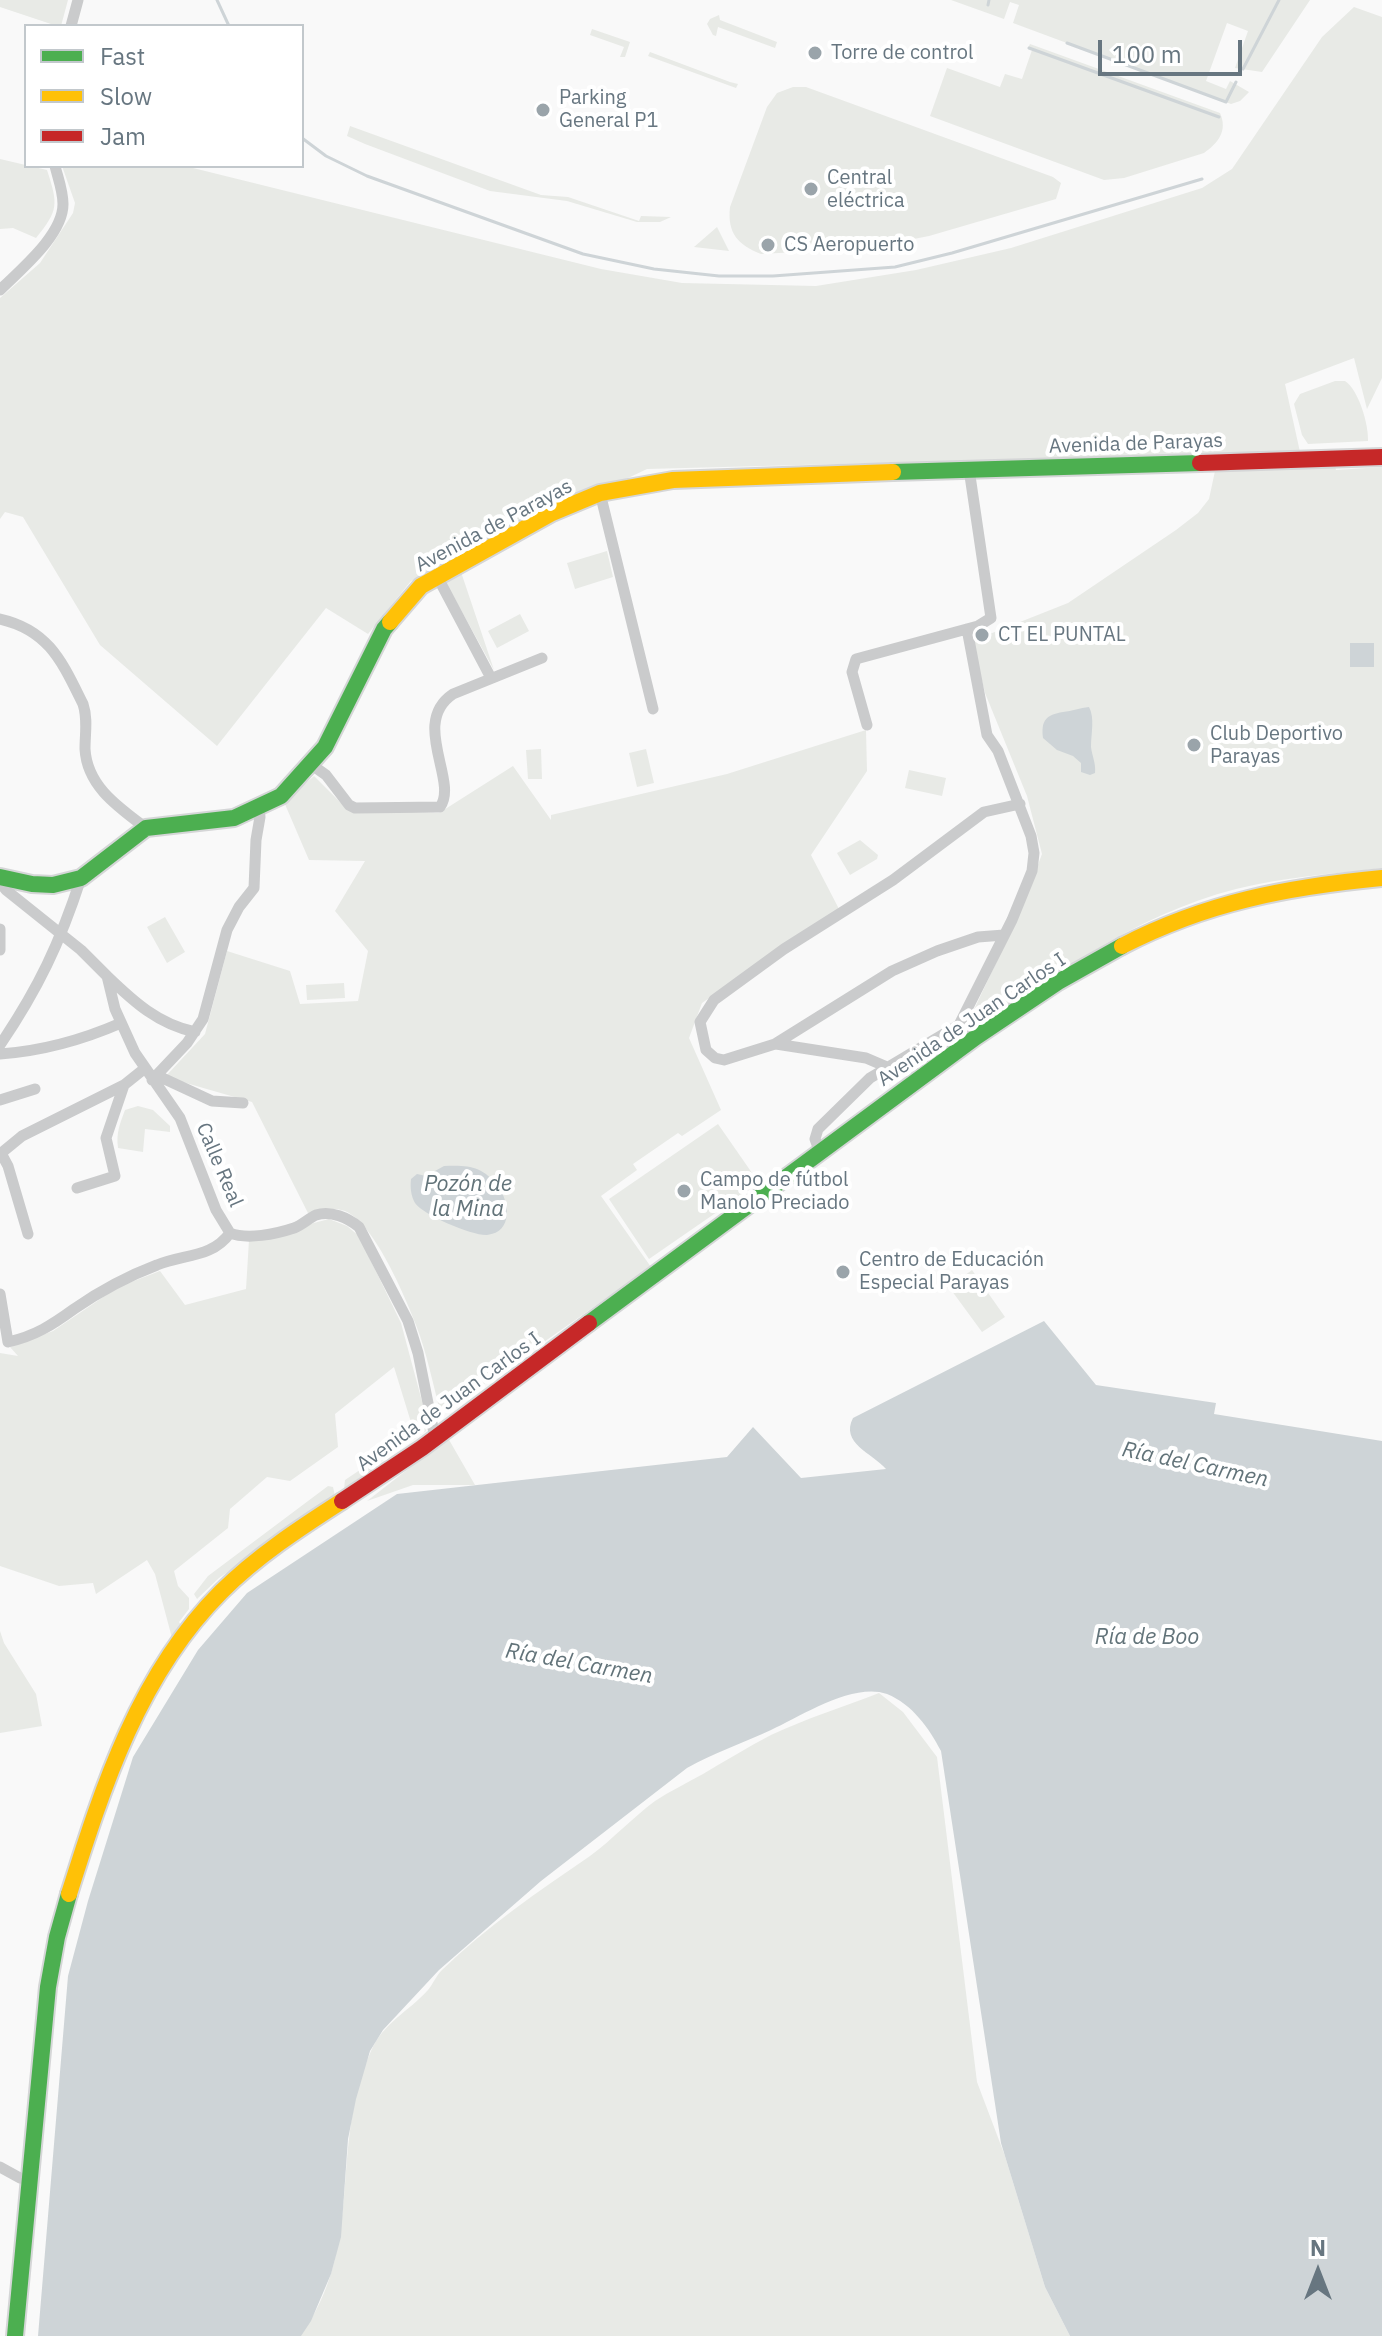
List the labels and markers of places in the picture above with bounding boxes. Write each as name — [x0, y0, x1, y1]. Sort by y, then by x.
place label: Torre de control — [831, 41, 973, 65]
marker: Torre de control — [806, 44, 824, 62]
place label: Parking General P1 — [559, 86, 658, 133]
marker: Parking General P1 — [534, 101, 552, 119]
place label: Central eléctrica — [827, 166, 905, 213]
marker: Central eléctrica — [802, 180, 820, 198]
place label: CS Aeropuerto — [784, 233, 914, 257]
marker: CS Aeropuerto — [759, 236, 777, 254]
place label: CT EL PUNTAL — [998, 623, 1126, 647]
marker: CT EL PUNTAL — [973, 626, 991, 644]
place label: Club Deportivo Parayas — [1210, 722, 1343, 769]
marker: Club Deportivo Parayas — [1185, 736, 1203, 754]
place label: Campo de fútbol Manolo Preciado — [700, 1168, 850, 1215]
marker: Campo de fútbol Manolo Preciado — [675, 1182, 693, 1200]
place label: Centro de Educación Especial Parayas — [859, 1248, 1044, 1295]
marker: Centro de Educación Especial Parayas — [834, 1263, 852, 1281]

